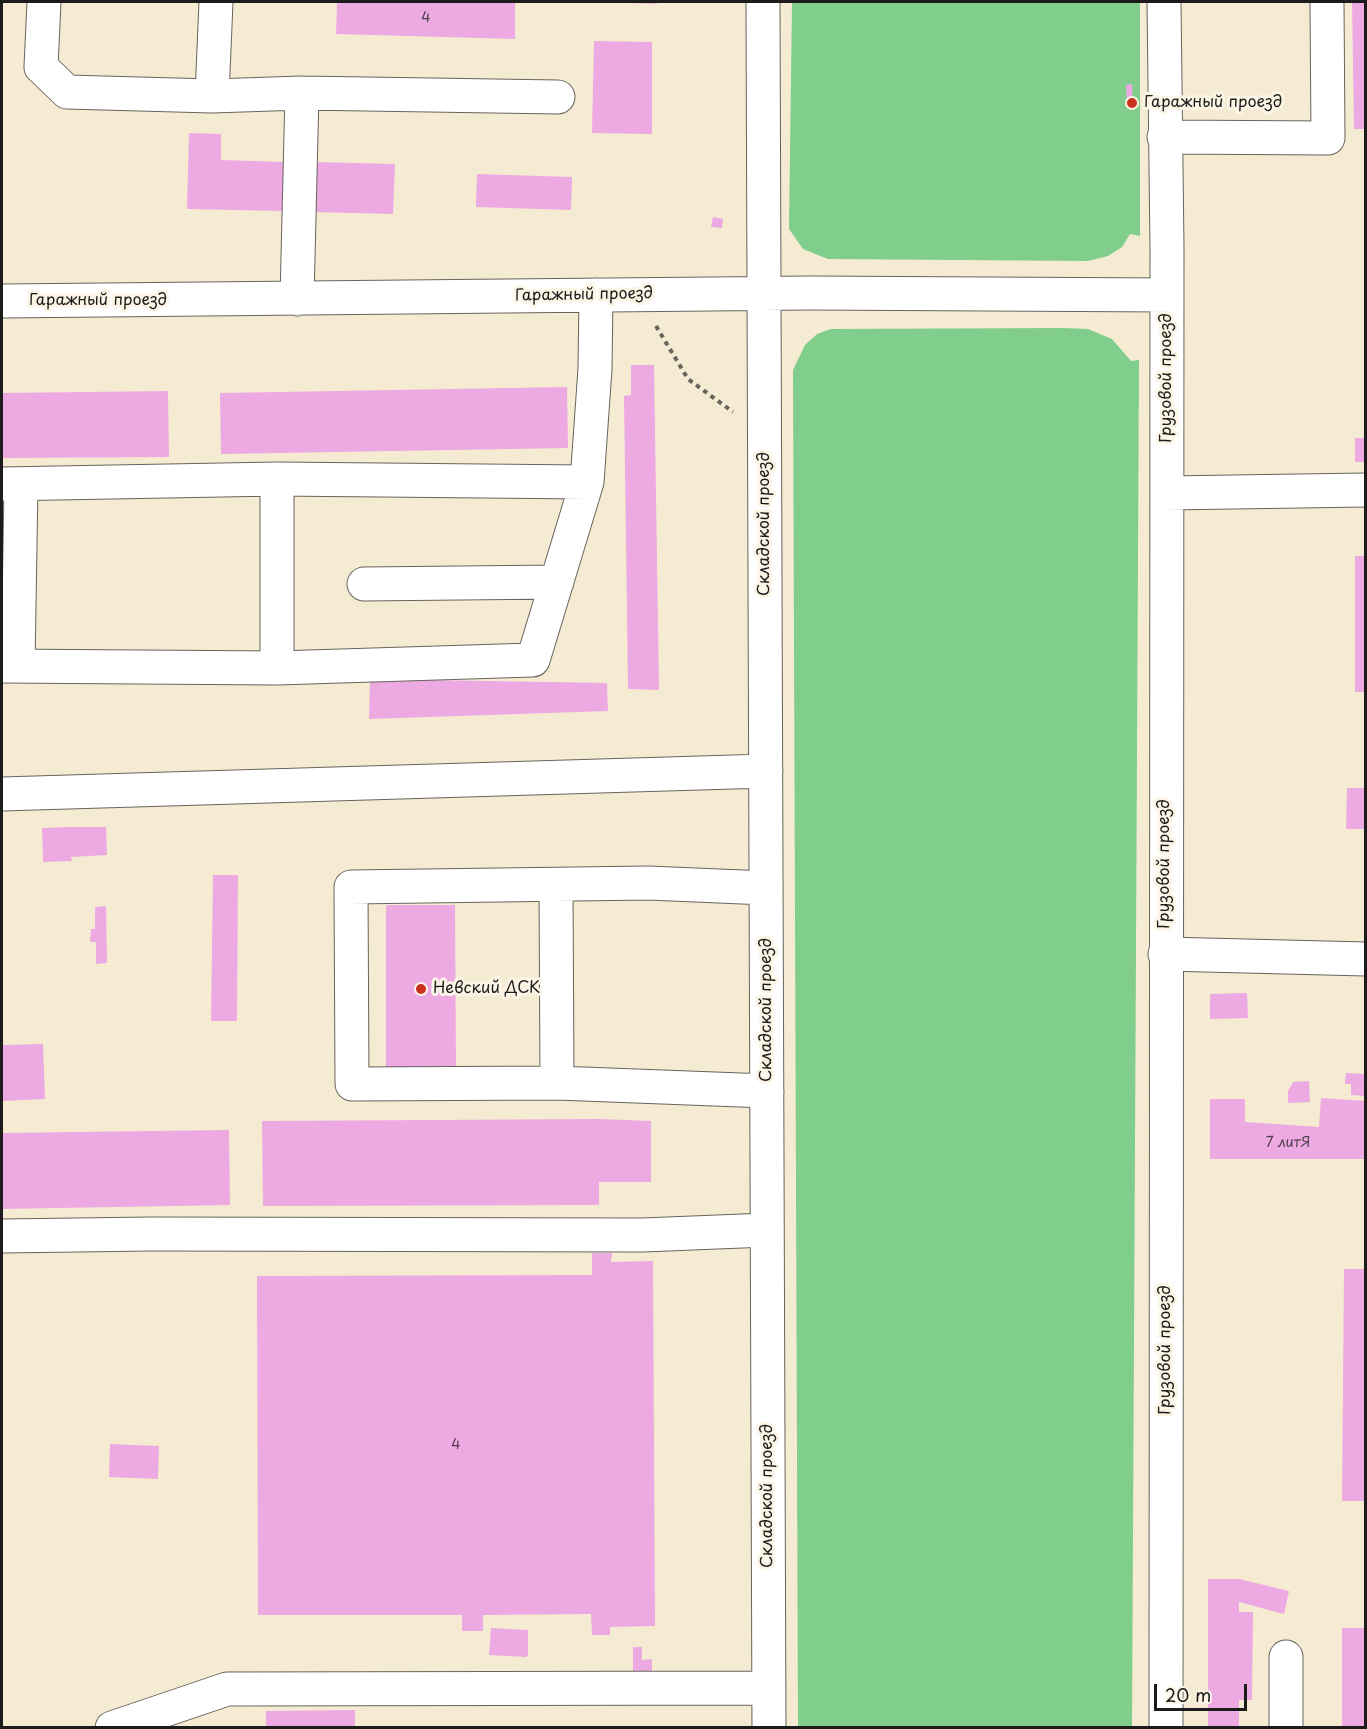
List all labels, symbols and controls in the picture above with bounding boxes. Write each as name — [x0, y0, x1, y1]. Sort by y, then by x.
house number: 4 — [421, 10, 431, 26]
place label: Гаражный проезд — [1144, 93, 1282, 113]
marker: Гаражный проезд — [1125, 96, 1139, 110]
street label: Гаражный проезд — [515, 284, 653, 306]
street label: Гаражный проезд — [29, 291, 167, 311]
street label: Грузовой проезд — [1157, 313, 1177, 443]
street label: Складской проезд — [755, 452, 775, 596]
street label: Грузовой проезд — [1155, 799, 1175, 929]
street label: Складской проезд — [757, 938, 777, 1082]
place label: Невский ДСК — [433, 979, 540, 999]
marker: Невский ДСК — [414, 982, 428, 996]
house number: 7 литЯ — [1266, 1135, 1310, 1151]
street label: Грузовой проезд — [1156, 1285, 1176, 1415]
street label: Складской проезд — [758, 1424, 778, 1568]
house number: 4 — [451, 1437, 461, 1453]
scale bar — [1157, 1672, 1250, 1710]
text: 20 m — [1165, 1681, 1211, 1708]

